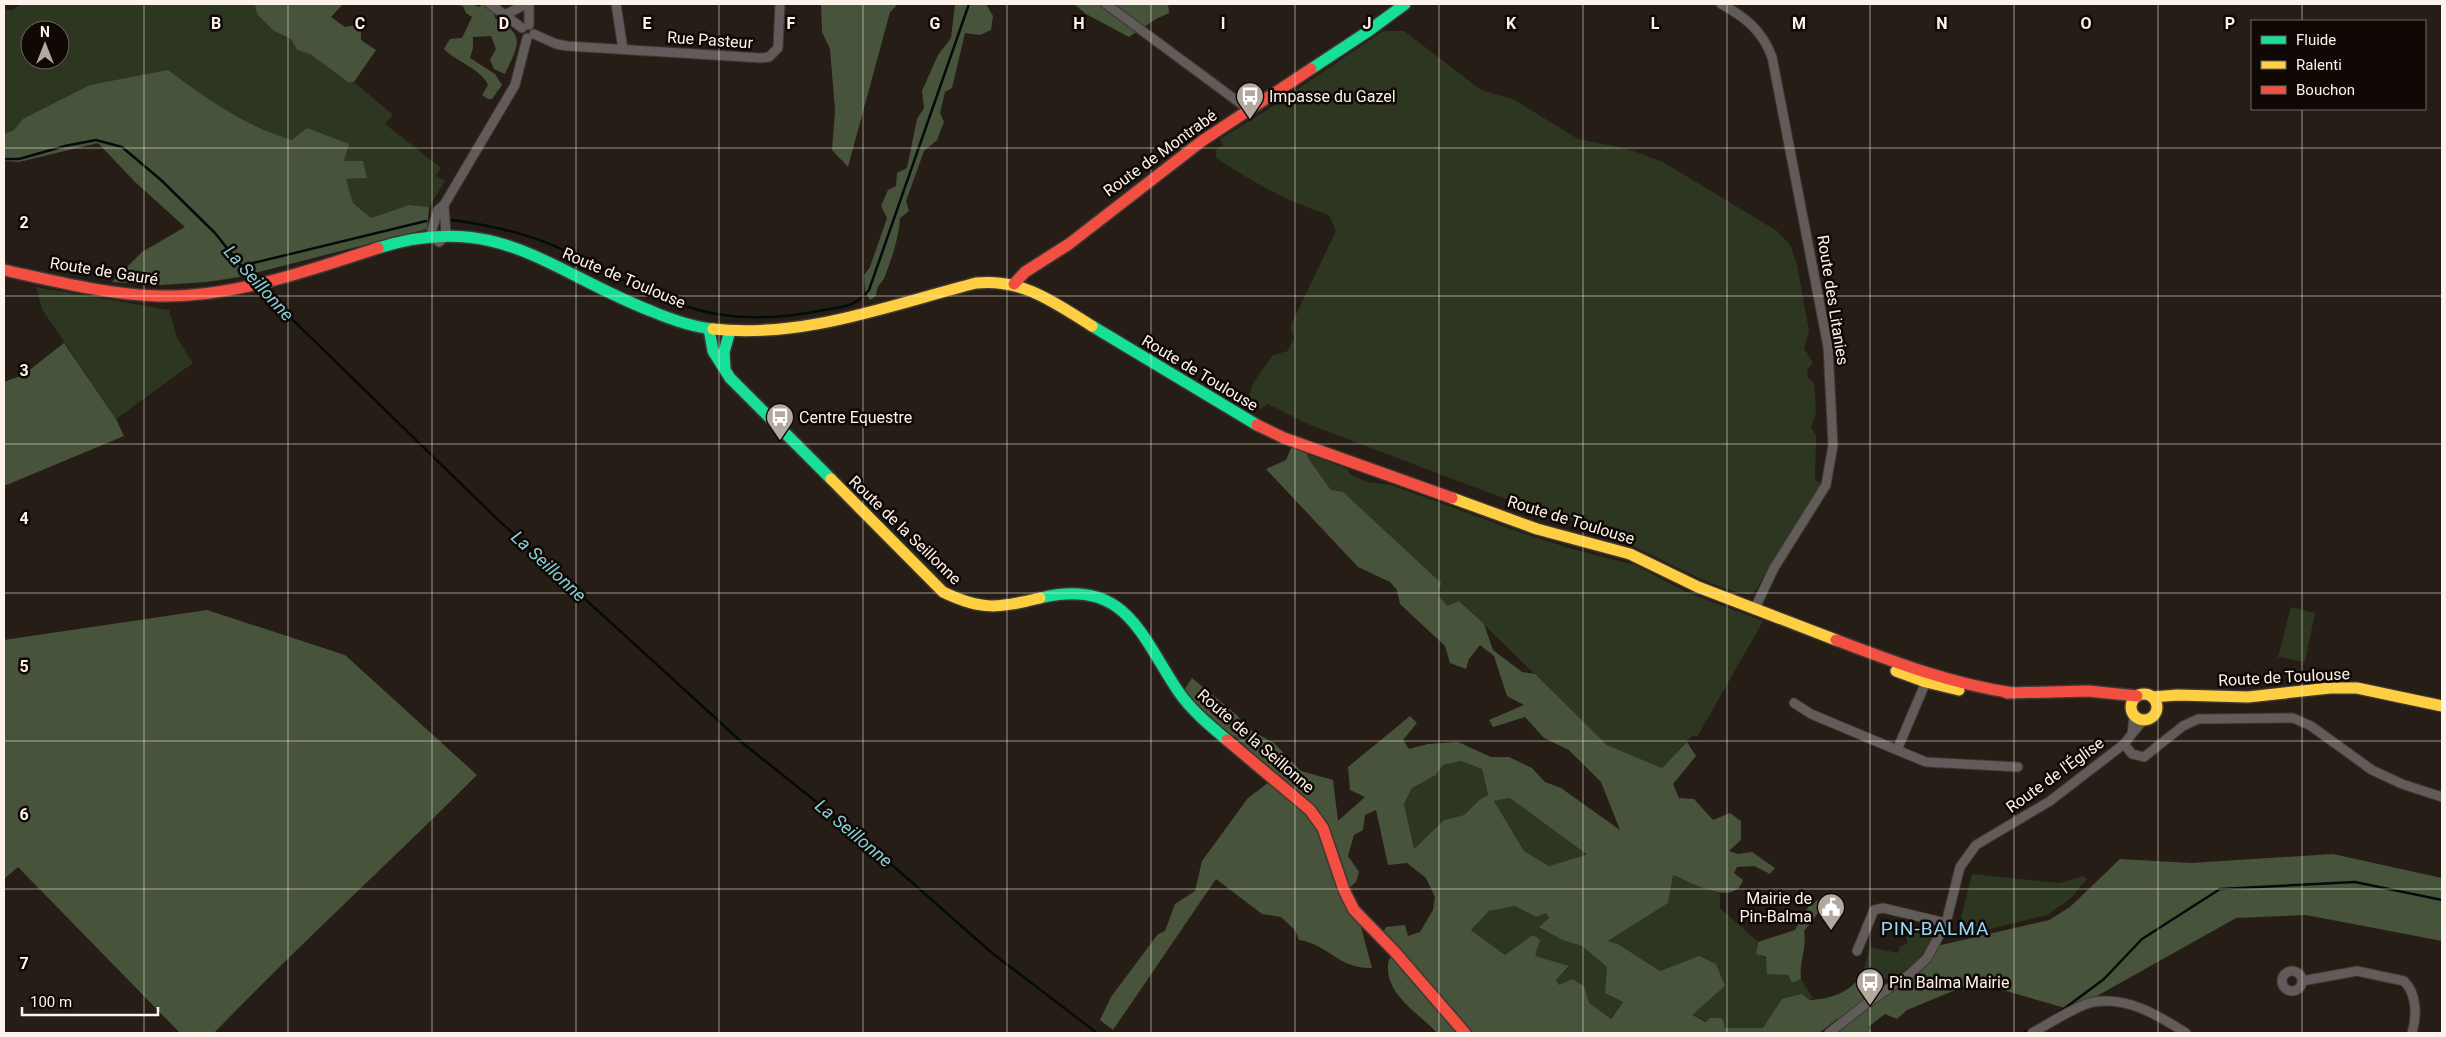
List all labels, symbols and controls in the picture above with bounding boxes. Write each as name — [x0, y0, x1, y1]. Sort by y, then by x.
text: B — [211, 14, 221, 33]
text: C — [355, 14, 365, 33]
text: D — [499, 14, 509, 33]
text: E — [643, 14, 652, 33]
text: F — [787, 14, 796, 33]
text: G — [930, 14, 941, 33]
text: H — [1073, 14, 1085, 33]
text: I — [1221, 14, 1225, 33]
text: J — [1363, 14, 1371, 33]
text: K — [1506, 14, 1517, 33]
text: L — [1651, 14, 1660, 33]
text: M — [1792, 14, 1806, 33]
text: N — [1936, 14, 1948, 33]
text: O — [2080, 14, 2092, 33]
text: P — [2225, 14, 2235, 33]
north arrow — [20, 20, 70, 70]
legend — [2251, 20, 2426, 110]
text: N — [40, 24, 50, 40]
street label: Rue Pasteur — [666, 28, 754, 53]
text: Fluide — [2296, 31, 2336, 49]
text: Ralenti — [2296, 56, 2342, 74]
bus stop icon: Impasse du Gazel — [1235, 81, 1265, 120]
text: Bouchon — [2296, 81, 2355, 99]
place label: Impasse du Gazel — [1269, 87, 1396, 106]
street label: Route de Montrabé — [1100, 106, 1220, 200]
text: 2 — [19, 213, 29, 232]
street label: Route des Litanies — [1813, 234, 1853, 366]
water label: La Seillonne — [220, 241, 298, 325]
street label: Route de Toulouse — [560, 243, 688, 313]
street label: Route de Gauré — [49, 253, 159, 289]
street label: Route de Toulouse — [1139, 331, 1261, 415]
text: 3 — [19, 361, 29, 380]
bus stop icon: Centre Equestre — [765, 402, 795, 441]
place label: Centre Equestre — [799, 408, 912, 427]
street label: Route de la Seillonne — [845, 472, 965, 588]
street label: Route de Toulouse — [1505, 492, 1637, 548]
text: 4 — [19, 509, 29, 528]
water label: La Seillonne — [507, 526, 591, 606]
text: 5 — [19, 657, 29, 676]
street label: Route de Toulouse — [2218, 664, 2350, 690]
street label: Route de la Seillonne — [1194, 685, 1318, 797]
street label: Route de l'Église — [2002, 733, 2108, 817]
water label: La Seillonne — [811, 795, 897, 871]
text: 6 — [19, 805, 29, 824]
place label: Mairie de Pin-Balma — [1739, 889, 1812, 926]
public building icon: Mairie de Pin-Balma — [1816, 892, 1846, 931]
district label: PIN-BALMA — [1881, 917, 1989, 940]
text: 7 — [19, 954, 29, 973]
bus stop icon: Pin Balma Mairie — [1855, 967, 1885, 1006]
place label: Pin Balma Mairie — [1889, 973, 2009, 992]
scale bar — [22, 984, 159, 1016]
text: 100 m — [30, 993, 72, 1011]

